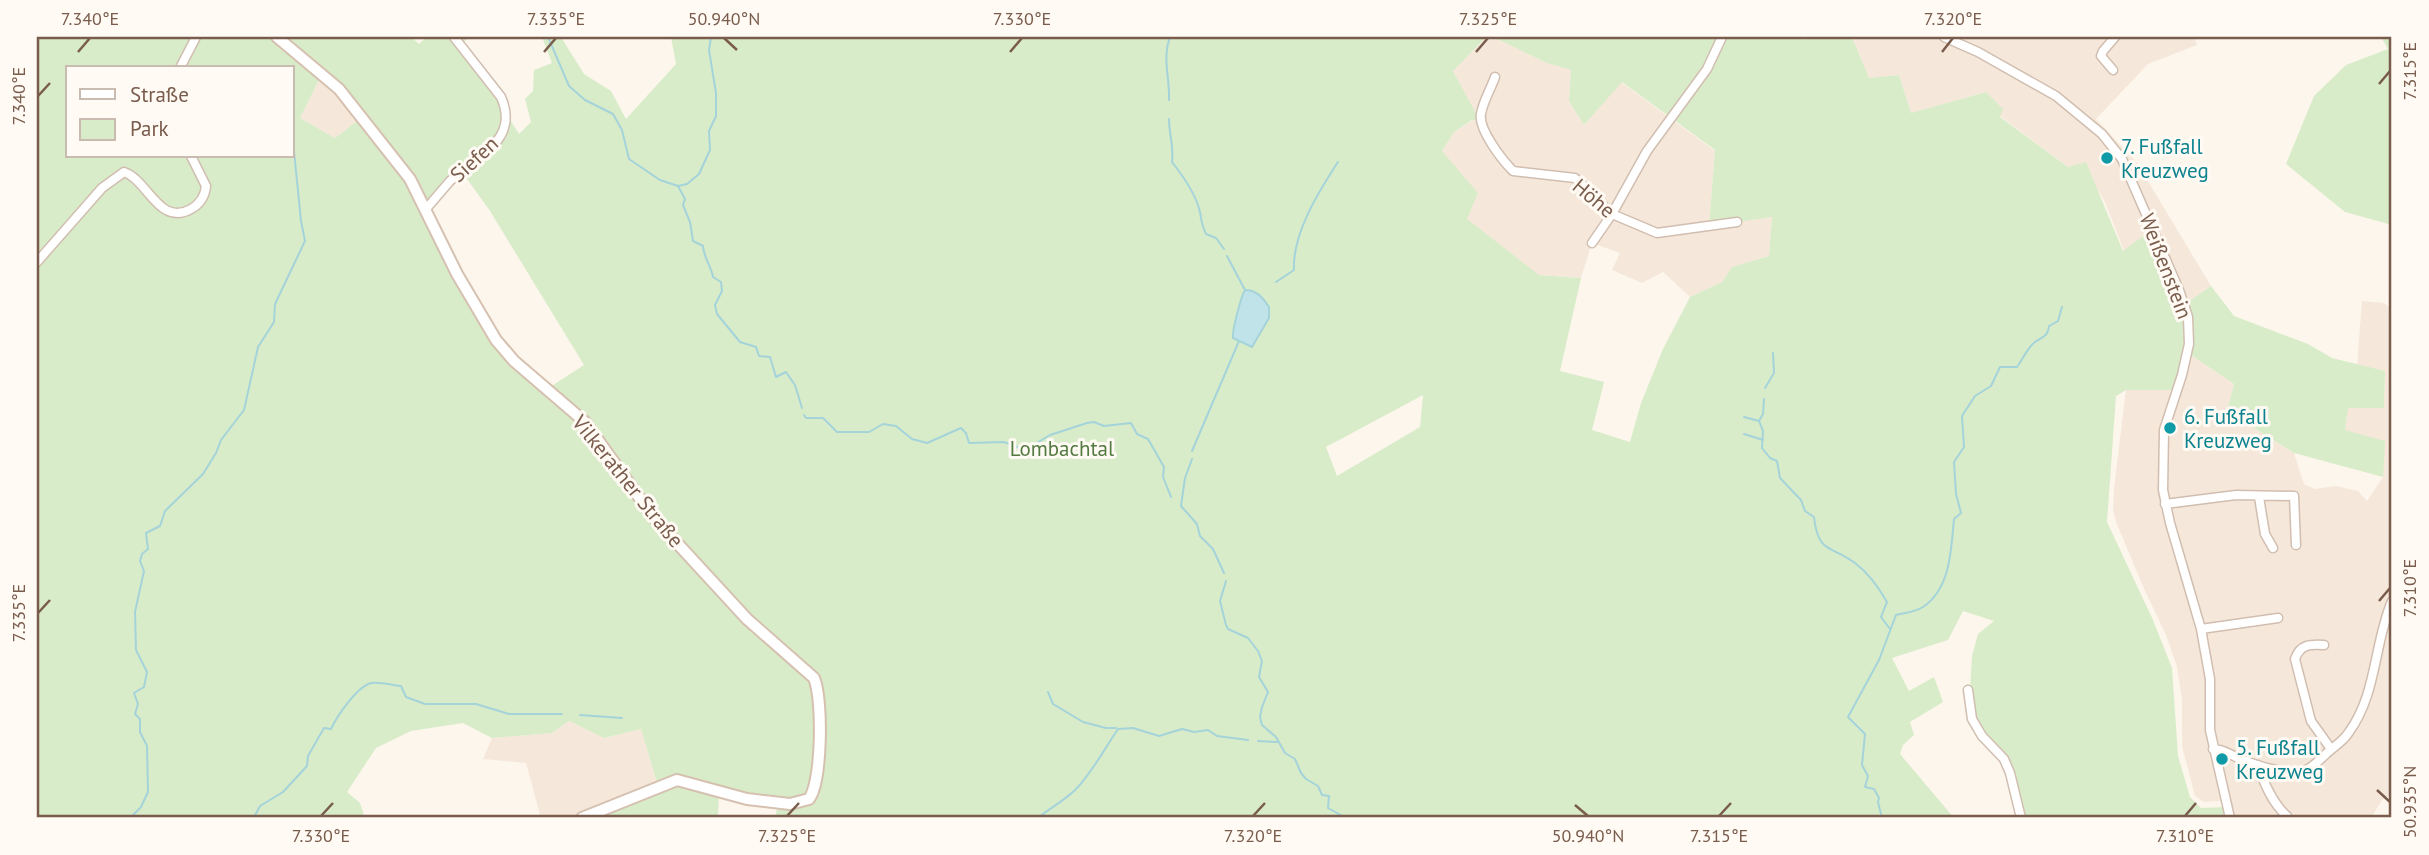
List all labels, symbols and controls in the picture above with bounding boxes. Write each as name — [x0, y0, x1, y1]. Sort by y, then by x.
text: 7.340°E — [61, 7, 119, 30]
text: 7.335°E — [527, 7, 585, 30]
text: 50.940°N — [688, 7, 760, 30]
text: 7.330°E — [993, 7, 1051, 30]
text: 7.325°E — [1459, 7, 1517, 30]
text: 7.320°E — [1924, 7, 1982, 30]
text: 7.315°E — [2398, 42, 2421, 100]
legend — [66, 66, 294, 158]
text: 7.340°E — [7, 67, 30, 125]
text: Straße — [130, 81, 189, 108]
text: Park — [130, 115, 169, 142]
street label: Siefen — [444, 130, 504, 188]
place label: 7. Fußfall Kreuzweg — [2121, 133, 2209, 184]
marker: 7. Fußfall Kreuzweg — [2099, 150, 2115, 166]
street label: Höhe — [1567, 172, 1621, 224]
street label: Weißenstein — [2134, 209, 2198, 323]
place label: 6. Fußfall Kreuzweg — [2184, 403, 2272, 454]
street label: Vilkerather Straße — [566, 409, 690, 553]
marker: 6. Fußfall Kreuzweg — [2162, 420, 2178, 436]
park label: Lombachtal — [1010, 435, 1114, 462]
text: 7.310°E — [2398, 559, 2421, 617]
text: 7.335°E — [7, 584, 30, 642]
place label: 5. Fußfall Kreuzweg — [2236, 734, 2324, 785]
marker: 5. Fußfall Kreuzweg — [2214, 751, 2230, 767]
text: 50.935°N — [2398, 766, 2421, 838]
text: 7.330°E — [292, 824, 350, 847]
text: 7.325°E — [758, 824, 816, 847]
text: 7.320°E — [1224, 824, 1282, 847]
text: 50.940°N — [1552, 824, 1624, 847]
text: 7.315°E — [1690, 824, 1748, 847]
text: 7.310°E — [2156, 824, 2214, 847]

